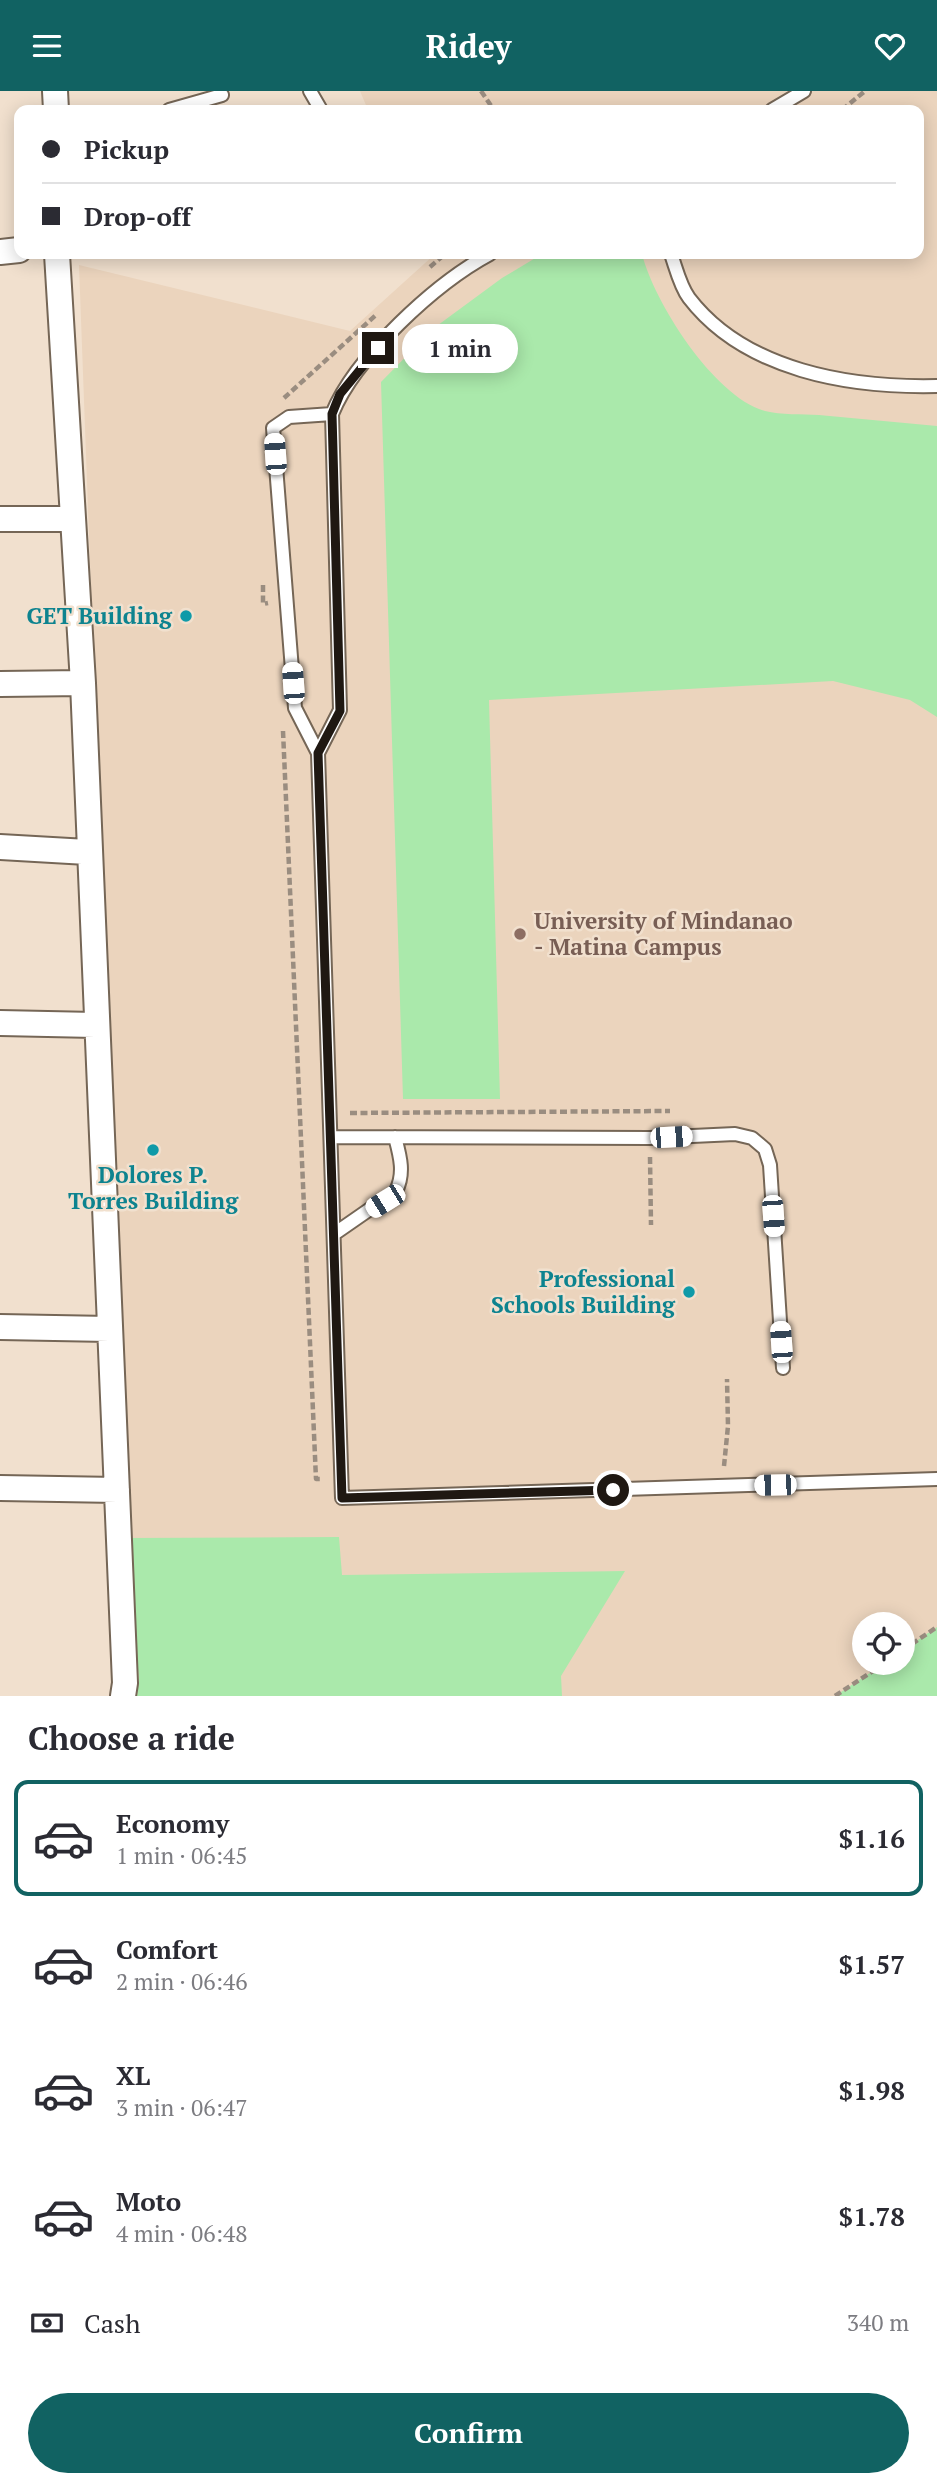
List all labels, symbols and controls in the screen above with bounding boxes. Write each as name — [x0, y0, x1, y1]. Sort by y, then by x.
text: Ridey — [426, 25, 511, 67]
icon: menu — [28, 27, 66, 65]
icon: heart — [871, 27, 909, 65]
text: Pickup — [84, 132, 169, 166]
text: Drop-off — [84, 199, 191, 233]
callout: 1 min — [402, 323, 518, 373]
route end — [362, 332, 394, 364]
text: 1 min — [429, 333, 491, 364]
car — [264, 432, 287, 476]
place label: GET Building — [27, 600, 173, 631]
marker: GET Building — [178, 608, 194, 624]
car — [282, 661, 305, 705]
place label: University of Mindanao - Matina Campus — [534, 905, 793, 962]
marker: University of Mindanao - Matina Campus — [512, 926, 528, 942]
car — [650, 1125, 693, 1149]
marker: Dolores P. Torres Building — [145, 1142, 161, 1158]
place label: Dolores P. Torres Building — [68, 1159, 239, 1216]
car — [362, 1181, 409, 1221]
car — [762, 1194, 785, 1238]
place label: Professional Schools Building — [491, 1263, 676, 1320]
marker: Professional Schools Building — [681, 1284, 697, 1300]
car — [770, 1320, 793, 1364]
route start — [597, 1474, 629, 1506]
car — [754, 1474, 797, 1496]
map controls — [852, 1612, 915, 1675]
button: locate — [852, 1612, 915, 1675]
text: Choose a ride — [28, 1717, 235, 1759]
text: Economy — [116, 1806, 229, 1840]
icon: car — [32, 1807, 95, 1870]
text: $1.16 — [839, 1821, 905, 1855]
text: 1 min · 06:45 — [116, 1840, 248, 1871]
text: Comfort — [116, 1932, 218, 1966]
icon: car — [32, 1933, 95, 1996]
text: $1.57 — [839, 1947, 905, 1981]
text: 2 min · 06:46 — [116, 1966, 248, 1997]
text: XL — [116, 2058, 150, 2092]
icon: car — [32, 2059, 95, 2122]
text: $1.98 — [839, 2073, 905, 2107]
text: 3 min · 06:47 — [116, 2092, 248, 2123]
text: Moto — [116, 2184, 181, 2218]
icon: car — [32, 2185, 95, 2248]
text: $1.78 — [839, 2199, 905, 2233]
text: 4 min · 06:48 — [116, 2218, 248, 2249]
icon: cash — [28, 2304, 66, 2342]
text: Cash — [84, 2306, 140, 2340]
text: 340 m — [847, 2307, 909, 2338]
button: Confirm — [28, 2393, 909, 2473]

